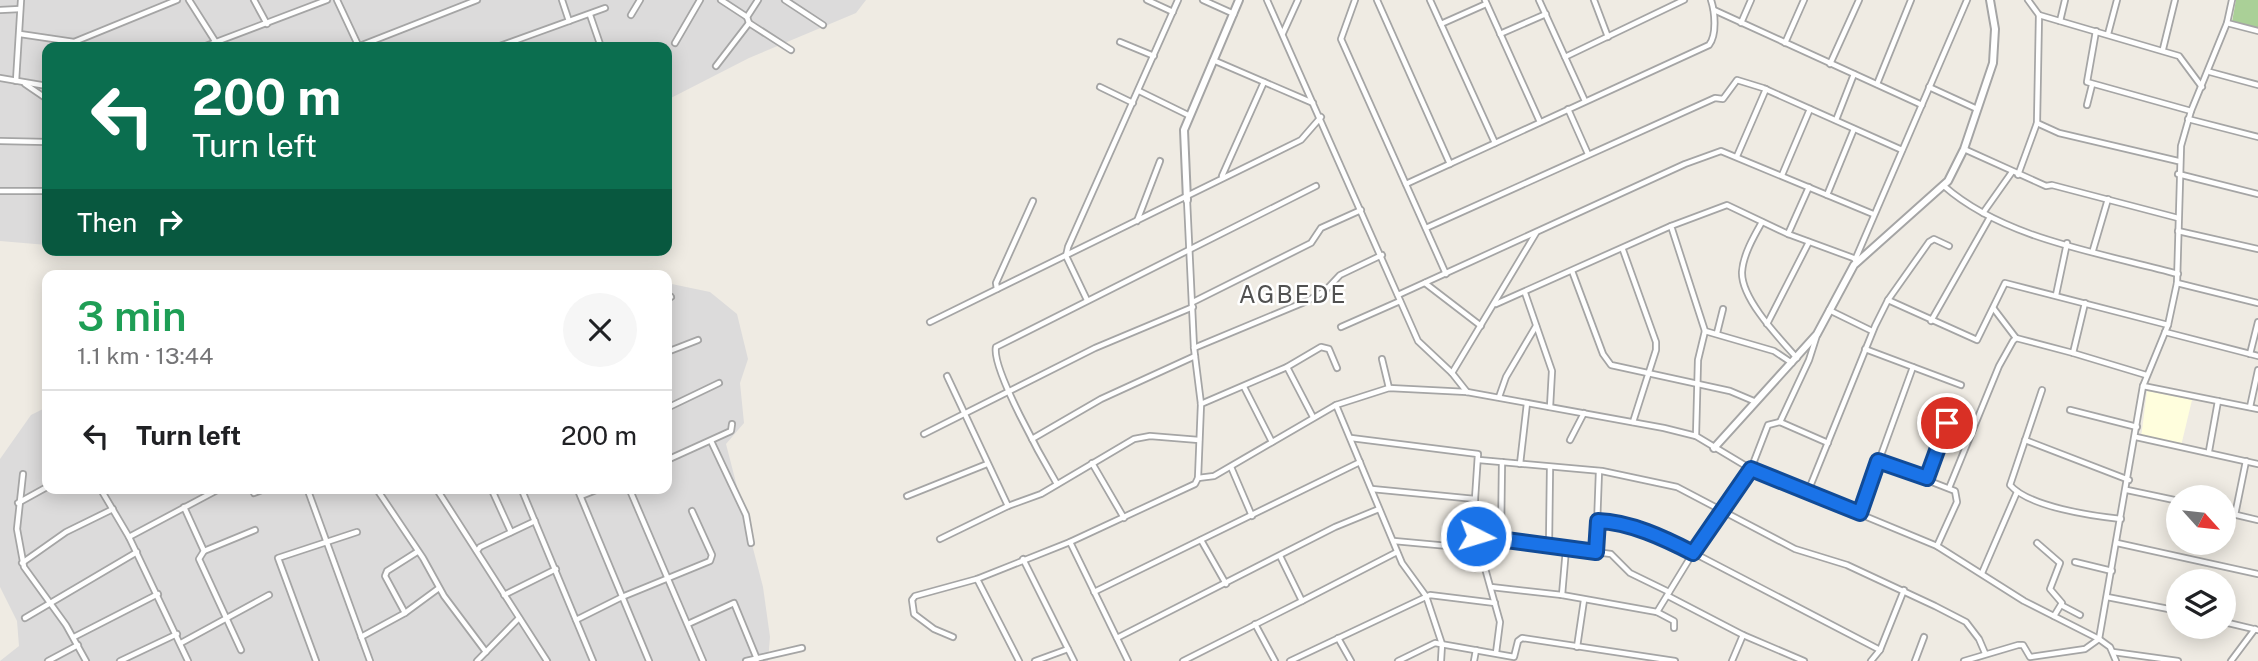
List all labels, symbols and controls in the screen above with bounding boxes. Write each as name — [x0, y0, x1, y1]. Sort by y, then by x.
text: 200 m — [192, 68, 341, 126]
icon: left — [77, 70, 168, 161]
text: Turn left — [192, 127, 317, 164]
icon: right — [151, 203, 189, 241]
text: Then — [77, 207, 137, 238]
district label: AGBEDE — [1239, 280, 1347, 308]
text: 3 min — [77, 291, 187, 340]
button: close — [563, 293, 637, 367]
text: 1.1 km · 13:44 — [77, 342, 213, 369]
pin — [1917, 393, 1977, 453]
icon: arrive — [1928, 404, 1966, 442]
icon: left — [77, 417, 115, 455]
text: Turn left — [136, 420, 241, 451]
text: 200 m — [561, 420, 637, 451]
north arrow — [2166, 485, 2236, 555]
map controls — [2166, 485, 2236, 639]
position arrow — [1439, 499, 1513, 573]
button: layers — [2166, 569, 2236, 639]

